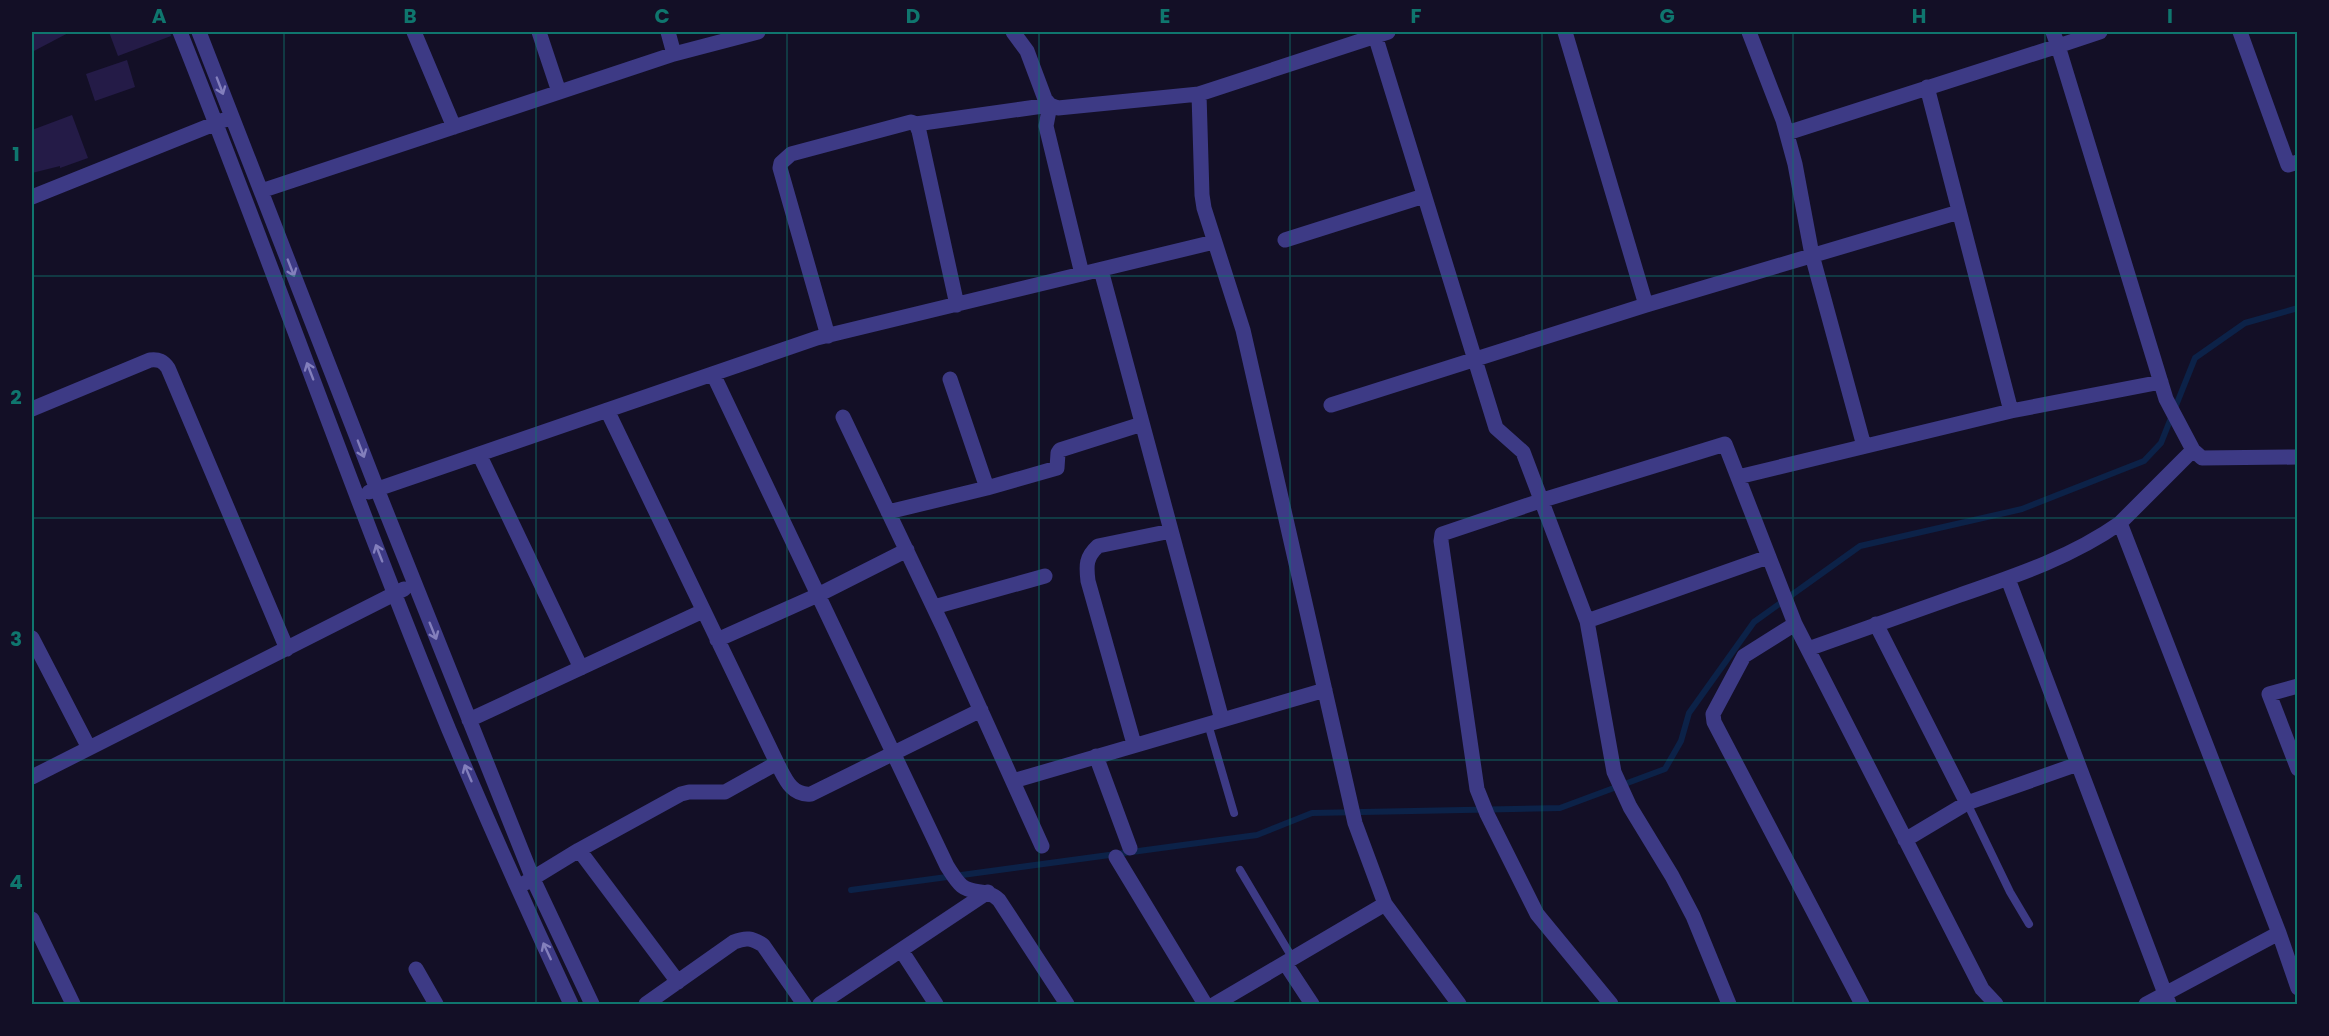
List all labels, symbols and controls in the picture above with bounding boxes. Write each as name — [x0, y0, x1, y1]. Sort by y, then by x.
text: A — [152, 2, 167, 30]
text: B — [403, 2, 417, 30]
text: C — [654, 2, 670, 30]
text: D — [906, 2, 920, 30]
text: E — [1160, 2, 1170, 30]
text: F — [1411, 2, 1422, 30]
text: G — [1659, 2, 1675, 30]
text: H — [1912, 2, 1926, 30]
text: I — [2167, 2, 2173, 30]
one-way arrow — [215, 76, 226, 95]
text: 1 — [12, 140, 20, 168]
one-way arrow — [286, 258, 297, 276]
one-way arrow — [304, 362, 315, 381]
text: 2 — [10, 383, 22, 411]
one-way arrow — [357, 440, 368, 458]
one-way arrow — [373, 544, 384, 563]
one-way arrow — [428, 621, 439, 639]
text: 3 — [10, 625, 22, 653]
one-way arrow — [462, 764, 473, 783]
text: 4 — [9, 868, 23, 896]
one-way arrow — [540, 943, 552, 961]

